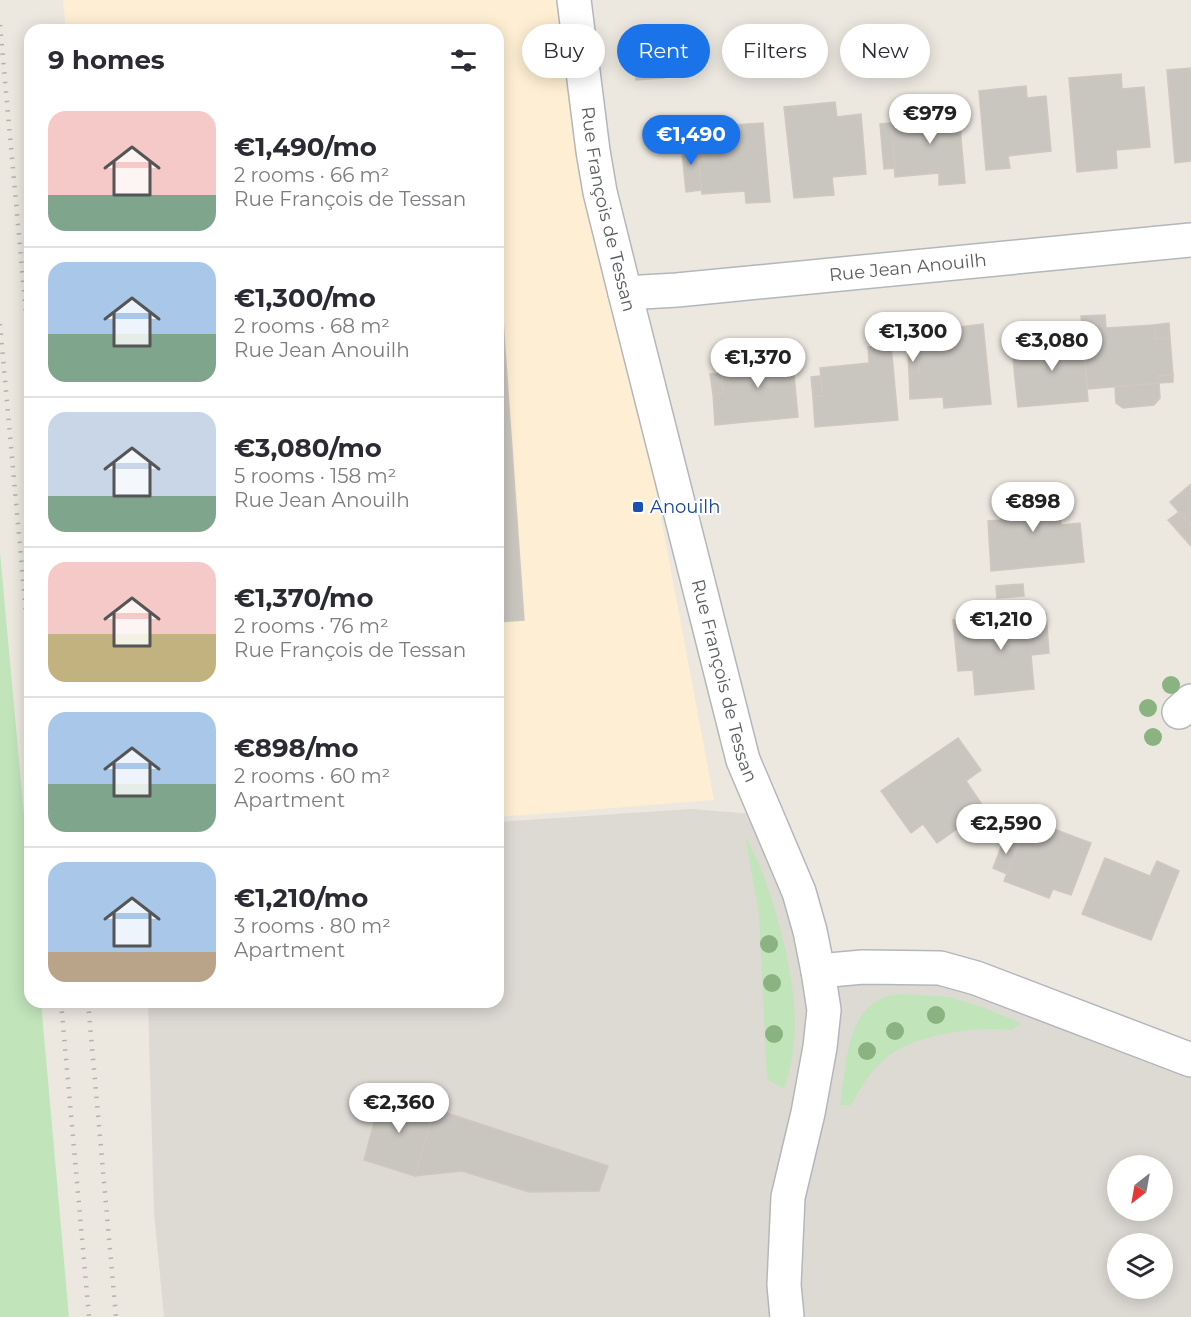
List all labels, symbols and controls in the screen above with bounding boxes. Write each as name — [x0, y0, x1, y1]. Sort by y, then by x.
chip: Buy — [522, 24, 605, 78]
chip: Rent — [617, 24, 710, 78]
chip: Filters — [722, 24, 828, 78]
chip: New — [840, 24, 930, 78]
text: 9 homes — [48, 44, 165, 76]
icon: filters — [447, 44, 480, 77]
pin: €979 — [894, 94, 966, 145]
text: €979 — [903, 101, 957, 125]
street label: Rue François de Tessan — [576, 105, 640, 314]
pin: €1,490 — [642, 115, 740, 166]
text: €1,490 — [656, 122, 726, 146]
text: €1,490/mo — [234, 131, 377, 163]
icon: home — [96, 135, 168, 207]
text: 2 rooms · 66 m² — [234, 163, 389, 187]
text: Rue François de Tessan — [234, 187, 466, 211]
street label: Rue Jean Anouilh — [828, 249, 988, 286]
text: €1,300/mo — [234, 282, 376, 314]
icon: home — [96, 286, 168, 358]
pin: €1,300 — [864, 312, 962, 363]
text: 2 rooms · 68 m² — [234, 314, 390, 338]
text: €1,300 — [879, 319, 947, 343]
pin: €3,080 — [1003, 321, 1101, 372]
text: €3,080 — [1015, 328, 1089, 352]
text: Rue Jean Anouilh — [234, 338, 410, 362]
pin: €1,370 — [709, 338, 807, 389]
text: €1,370 — [725, 345, 791, 369]
text: €3,080/mo — [234, 432, 382, 464]
icon: home — [96, 436, 168, 508]
text: 5 rooms · 158 m² — [234, 464, 396, 488]
pin: €898 — [997, 482, 1069, 533]
text: Rue Jean Anouilh — [234, 488, 410, 512]
text: €898 — [1005, 489, 1061, 513]
place label: Anouilh — [650, 496, 720, 518]
marker: Anouilh — [631, 500, 645, 514]
street label: Rue François de Tessan — [687, 577, 762, 786]
text: €1,370/mo — [234, 582, 373, 614]
icon: home — [96, 586, 168, 658]
pin: €1,210 — [952, 600, 1050, 651]
text: €1,210 — [970, 607, 1032, 631]
text: 2 rooms · 76 m² — [234, 614, 389, 638]
text: Rue François de Tessan — [234, 638, 466, 662]
text: €898/mo — [234, 732, 359, 764]
icon: home — [96, 736, 168, 808]
text: 2 rooms · 60 m² — [234, 764, 390, 788]
text: Apartment — [234, 788, 345, 812]
pin: €2,590 — [957, 804, 1055, 855]
text: €2,590 — [970, 811, 1042, 835]
text: €1,210/mo — [234, 882, 368, 914]
icon: home — [96, 886, 168, 958]
text: 3 rooms · 80 m² — [234, 914, 391, 938]
text: Apartment — [234, 938, 345, 962]
pin: €2,360 — [350, 1083, 448, 1134]
text: €2,360 — [363, 1090, 435, 1114]
north arrow — [1107, 1155, 1173, 1221]
map controls — [1107, 1155, 1173, 1299]
button: layers — [1107, 1233, 1173, 1299]

